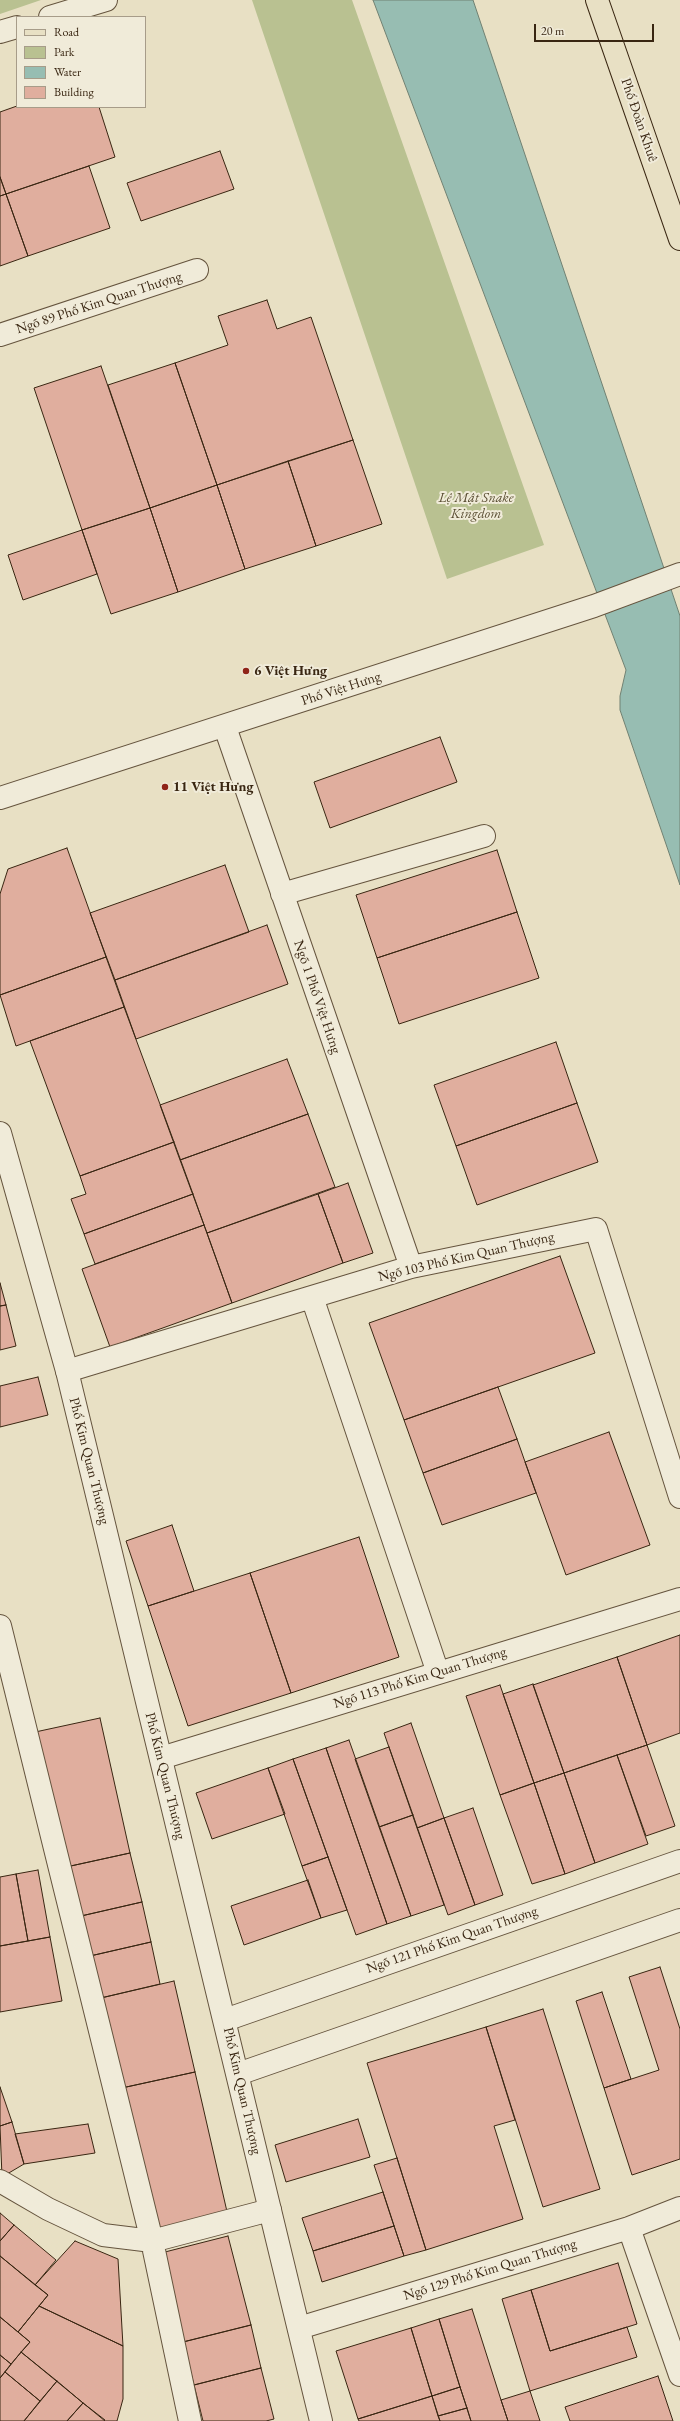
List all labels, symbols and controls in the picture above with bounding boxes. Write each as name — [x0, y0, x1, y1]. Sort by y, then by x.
legend — [16, 16, 146, 108]
scale bar — [536, 16, 656, 42]
text: 20 m — [541, 23, 564, 39]
text: Road — [54, 24, 79, 40]
text: Park — [54, 44, 74, 60]
text: Water — [54, 64, 81, 80]
street label: Phố Đoàn Khuê — [617, 76, 661, 164]
text: Building — [54, 84, 94, 100]
street label: Ngõ 89 Phố Kim Quan Thượng — [14, 268, 184, 338]
park label: Lệ Mật Snake Kingdom — [438, 490, 514, 522]
place label: 6 Việt Hưng — [254, 663, 327, 679]
marker: 6 Việt Hưng — [241, 666, 251, 676]
street label: Phố Việt Hưng — [299, 668, 383, 710]
place label: 11 Việt Hưng — [173, 779, 253, 795]
marker: 11 Việt Hưng — [160, 782, 170, 792]
street label: Ngõ 1 Phố Việt Hưng — [290, 938, 344, 1056]
street label: Ngõ 103 Phố Kim Quan Thượng — [376, 1229, 556, 1285]
street label: Phố Kim Quan Thượng — [65, 1396, 113, 1526]
street label: Ngõ 113 Phố Kim Quan Thượng — [331, 1644, 509, 1712]
street label: Phố Kim Quan Thượng — [141, 1711, 189, 1841]
street label: Ngõ 121 Phố Kim Quan Thượng — [364, 1903, 540, 1977]
street label: Phố Kim Quan Thượng — [219, 2026, 265, 2156]
street label: Ngõ 129 Phố Kim Quan Thượng — [401, 2236, 579, 2304]

